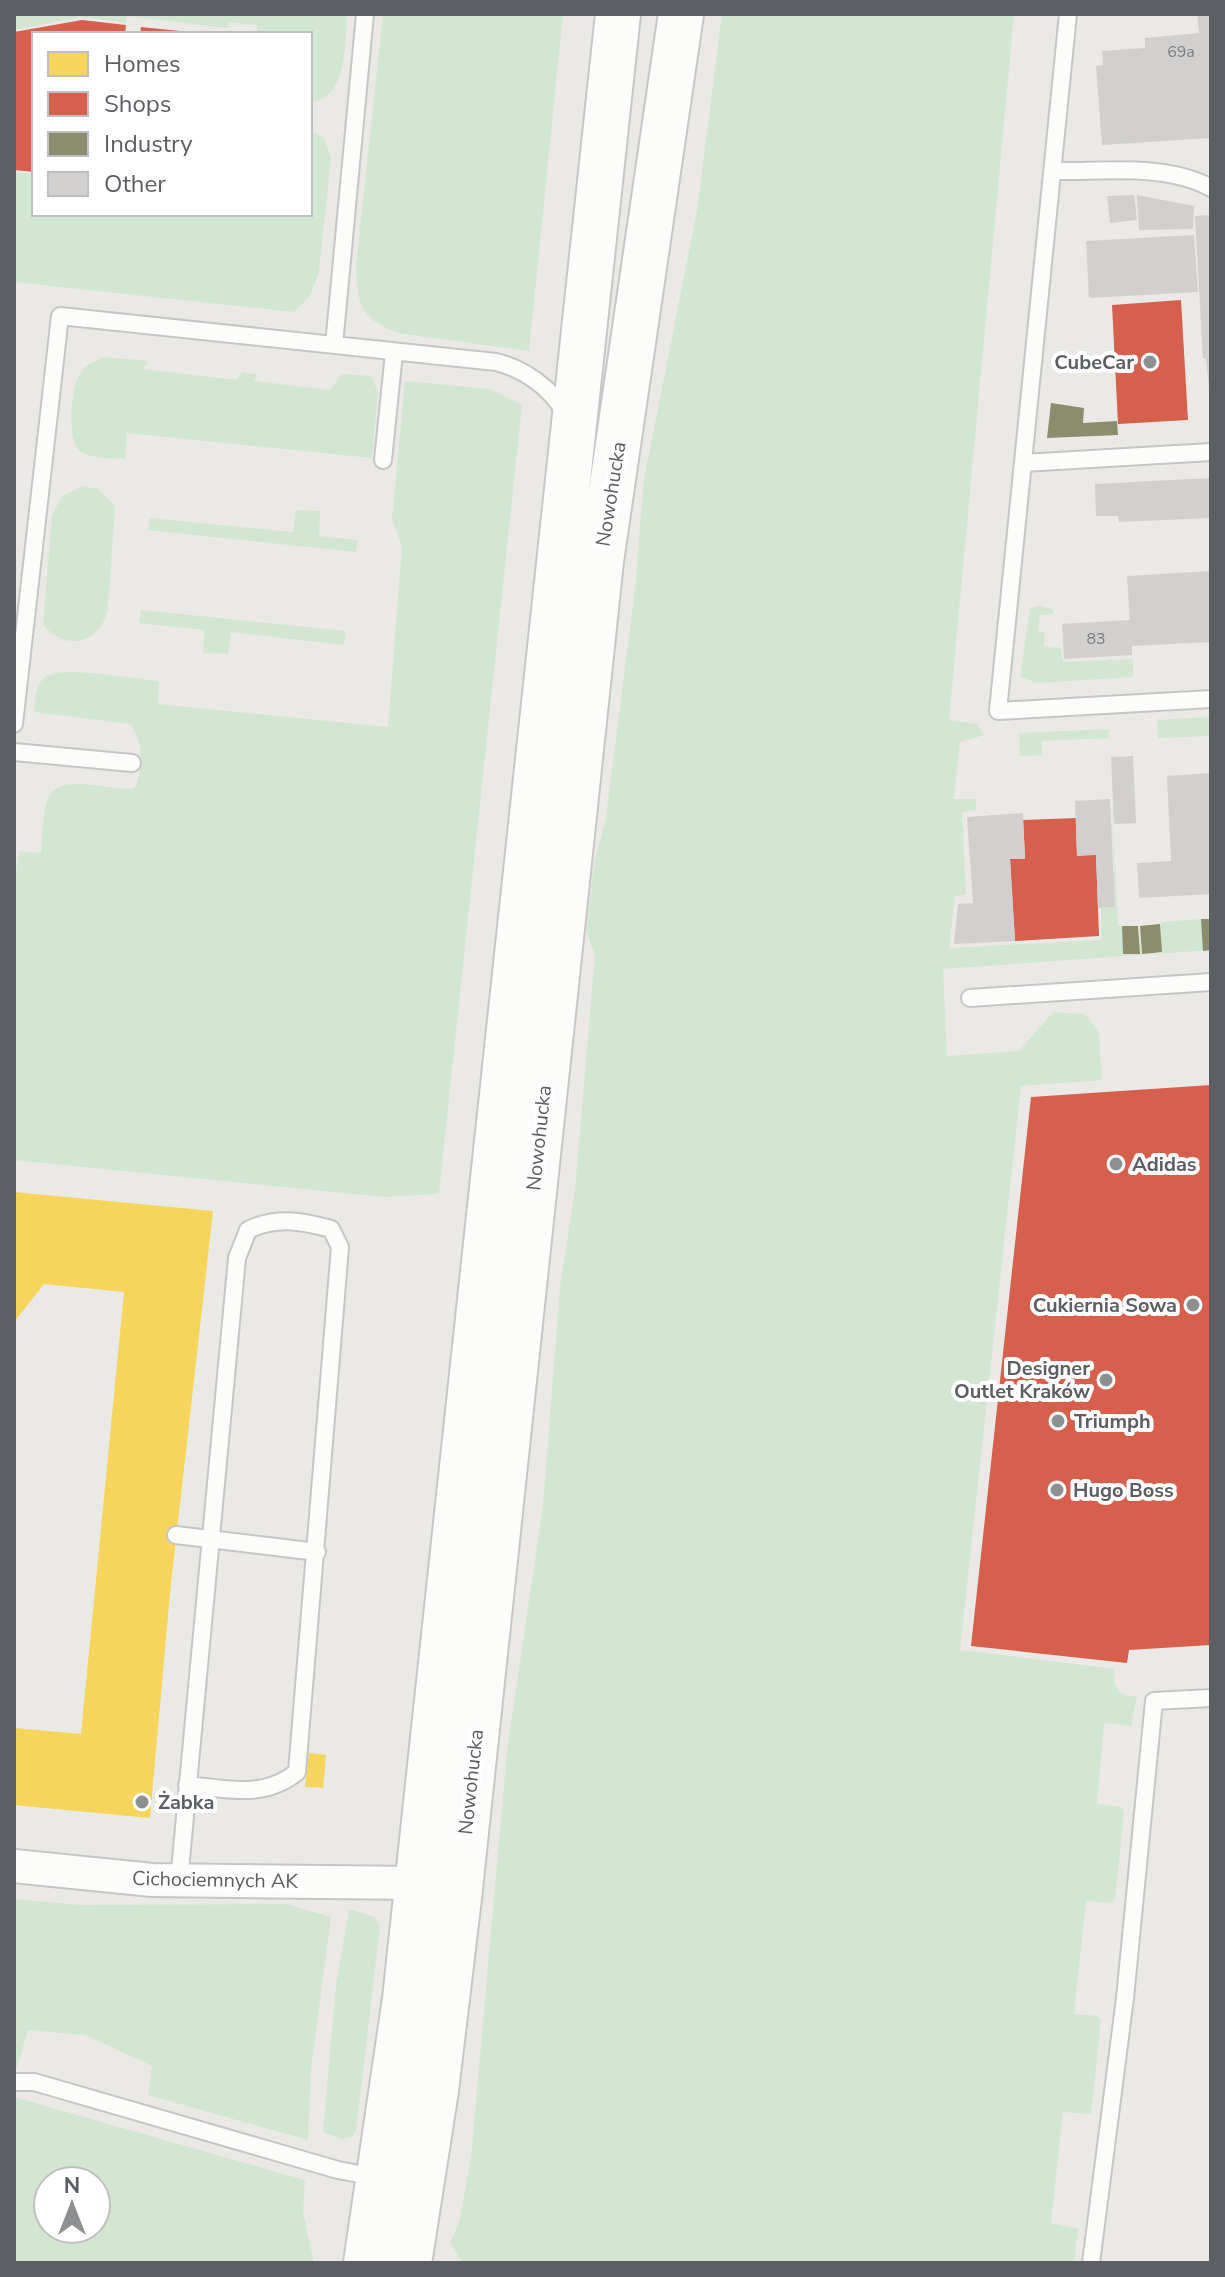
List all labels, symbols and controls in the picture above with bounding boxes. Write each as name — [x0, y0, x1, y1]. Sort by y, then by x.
legend — [32, 32, 312, 216]
house number: 69a — [1167, 41, 1195, 63]
text: Homes — [104, 48, 180, 80]
text: Shops — [104, 88, 171, 120]
text: Industry — [104, 128, 193, 160]
text: Other — [104, 168, 166, 200]
place label: CubeCar — [1054, 349, 1134, 376]
marker: CubeCar — [1141, 353, 1159, 371]
street label: Nowohucka — [589, 440, 633, 548]
house number: 83 — [1086, 628, 1106, 650]
street label: Nowohucka — [520, 1084, 558, 1192]
place label: Adidas — [1132, 1151, 1197, 1178]
marker: Adidas — [1107, 1155, 1125, 1173]
place label: Cukiernia Sowa — [1033, 1292, 1177, 1319]
marker: Cukiernia Sowa — [1184, 1296, 1202, 1314]
place label: Designer Outlet Kraków — [954, 1355, 1090, 1405]
marker: Designer Outlet Kraków — [1097, 1371, 1115, 1389]
place label: Triumph — [1074, 1408, 1151, 1435]
marker: Triumph — [1049, 1412, 1067, 1430]
place label: Hugo Boss — [1073, 1477, 1174, 1504]
marker: Hugo Boss — [1048, 1481, 1066, 1499]
street label: Nowohucka — [452, 1728, 490, 1836]
place label: Żabka — [158, 1789, 214, 1816]
marker: Żabka — [133, 1793, 151, 1811]
street label: Cichociemnych AK — [132, 1865, 299, 1895]
north arrow — [32, 2165, 112, 2245]
text: N — [64, 2171, 80, 2201]

